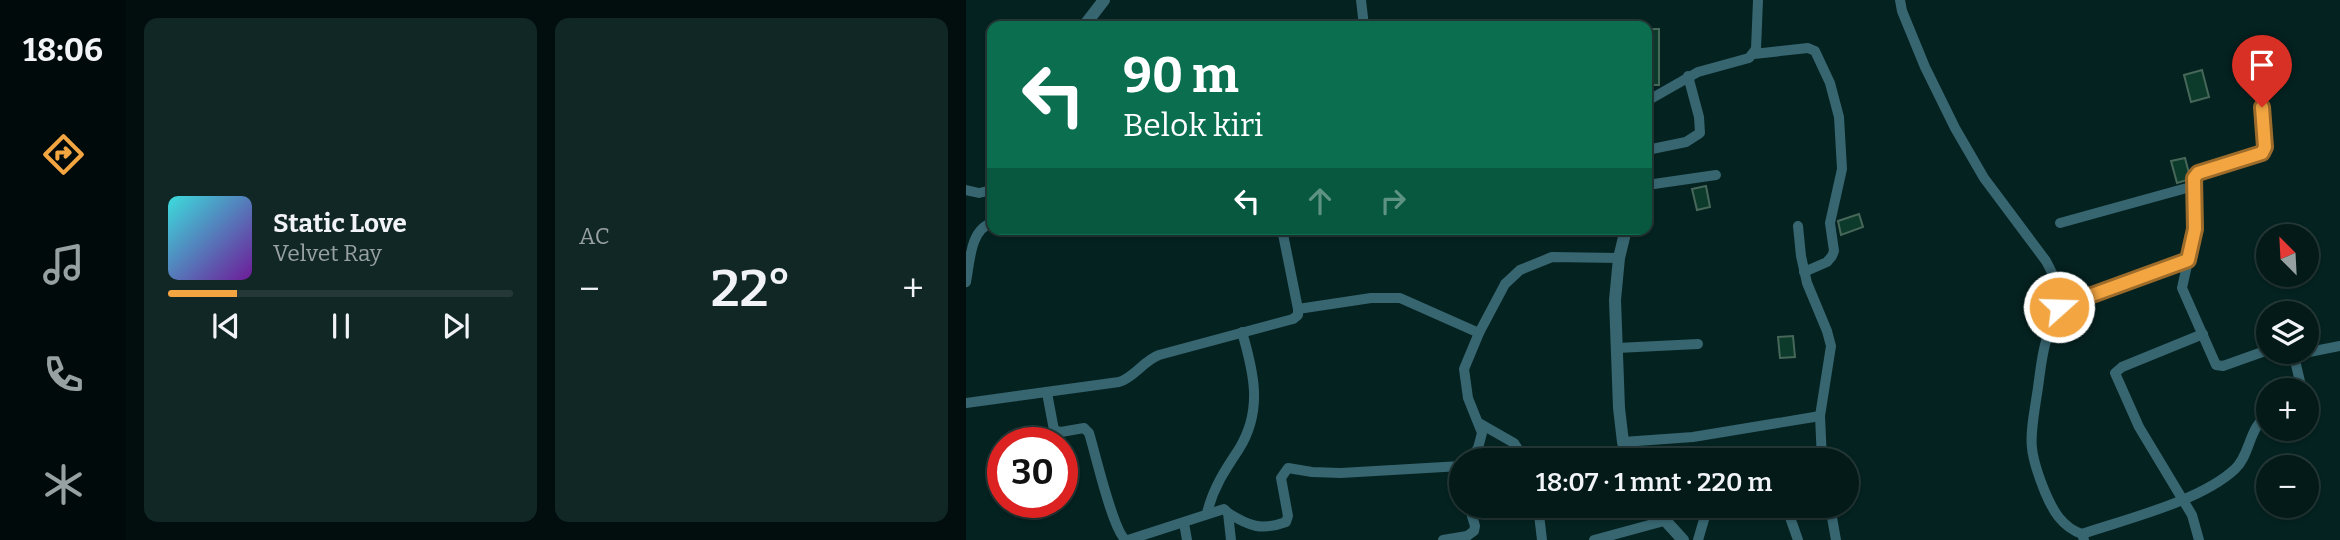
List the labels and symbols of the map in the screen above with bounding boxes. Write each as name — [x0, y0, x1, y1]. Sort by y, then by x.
pin — [2232, 35, 2292, 107]
north arrow — [2256, 224, 2319, 287]
position arrow — [2022, 270, 2096, 344]
speed limit sign: 30 — [987, 427, 1078, 518]

